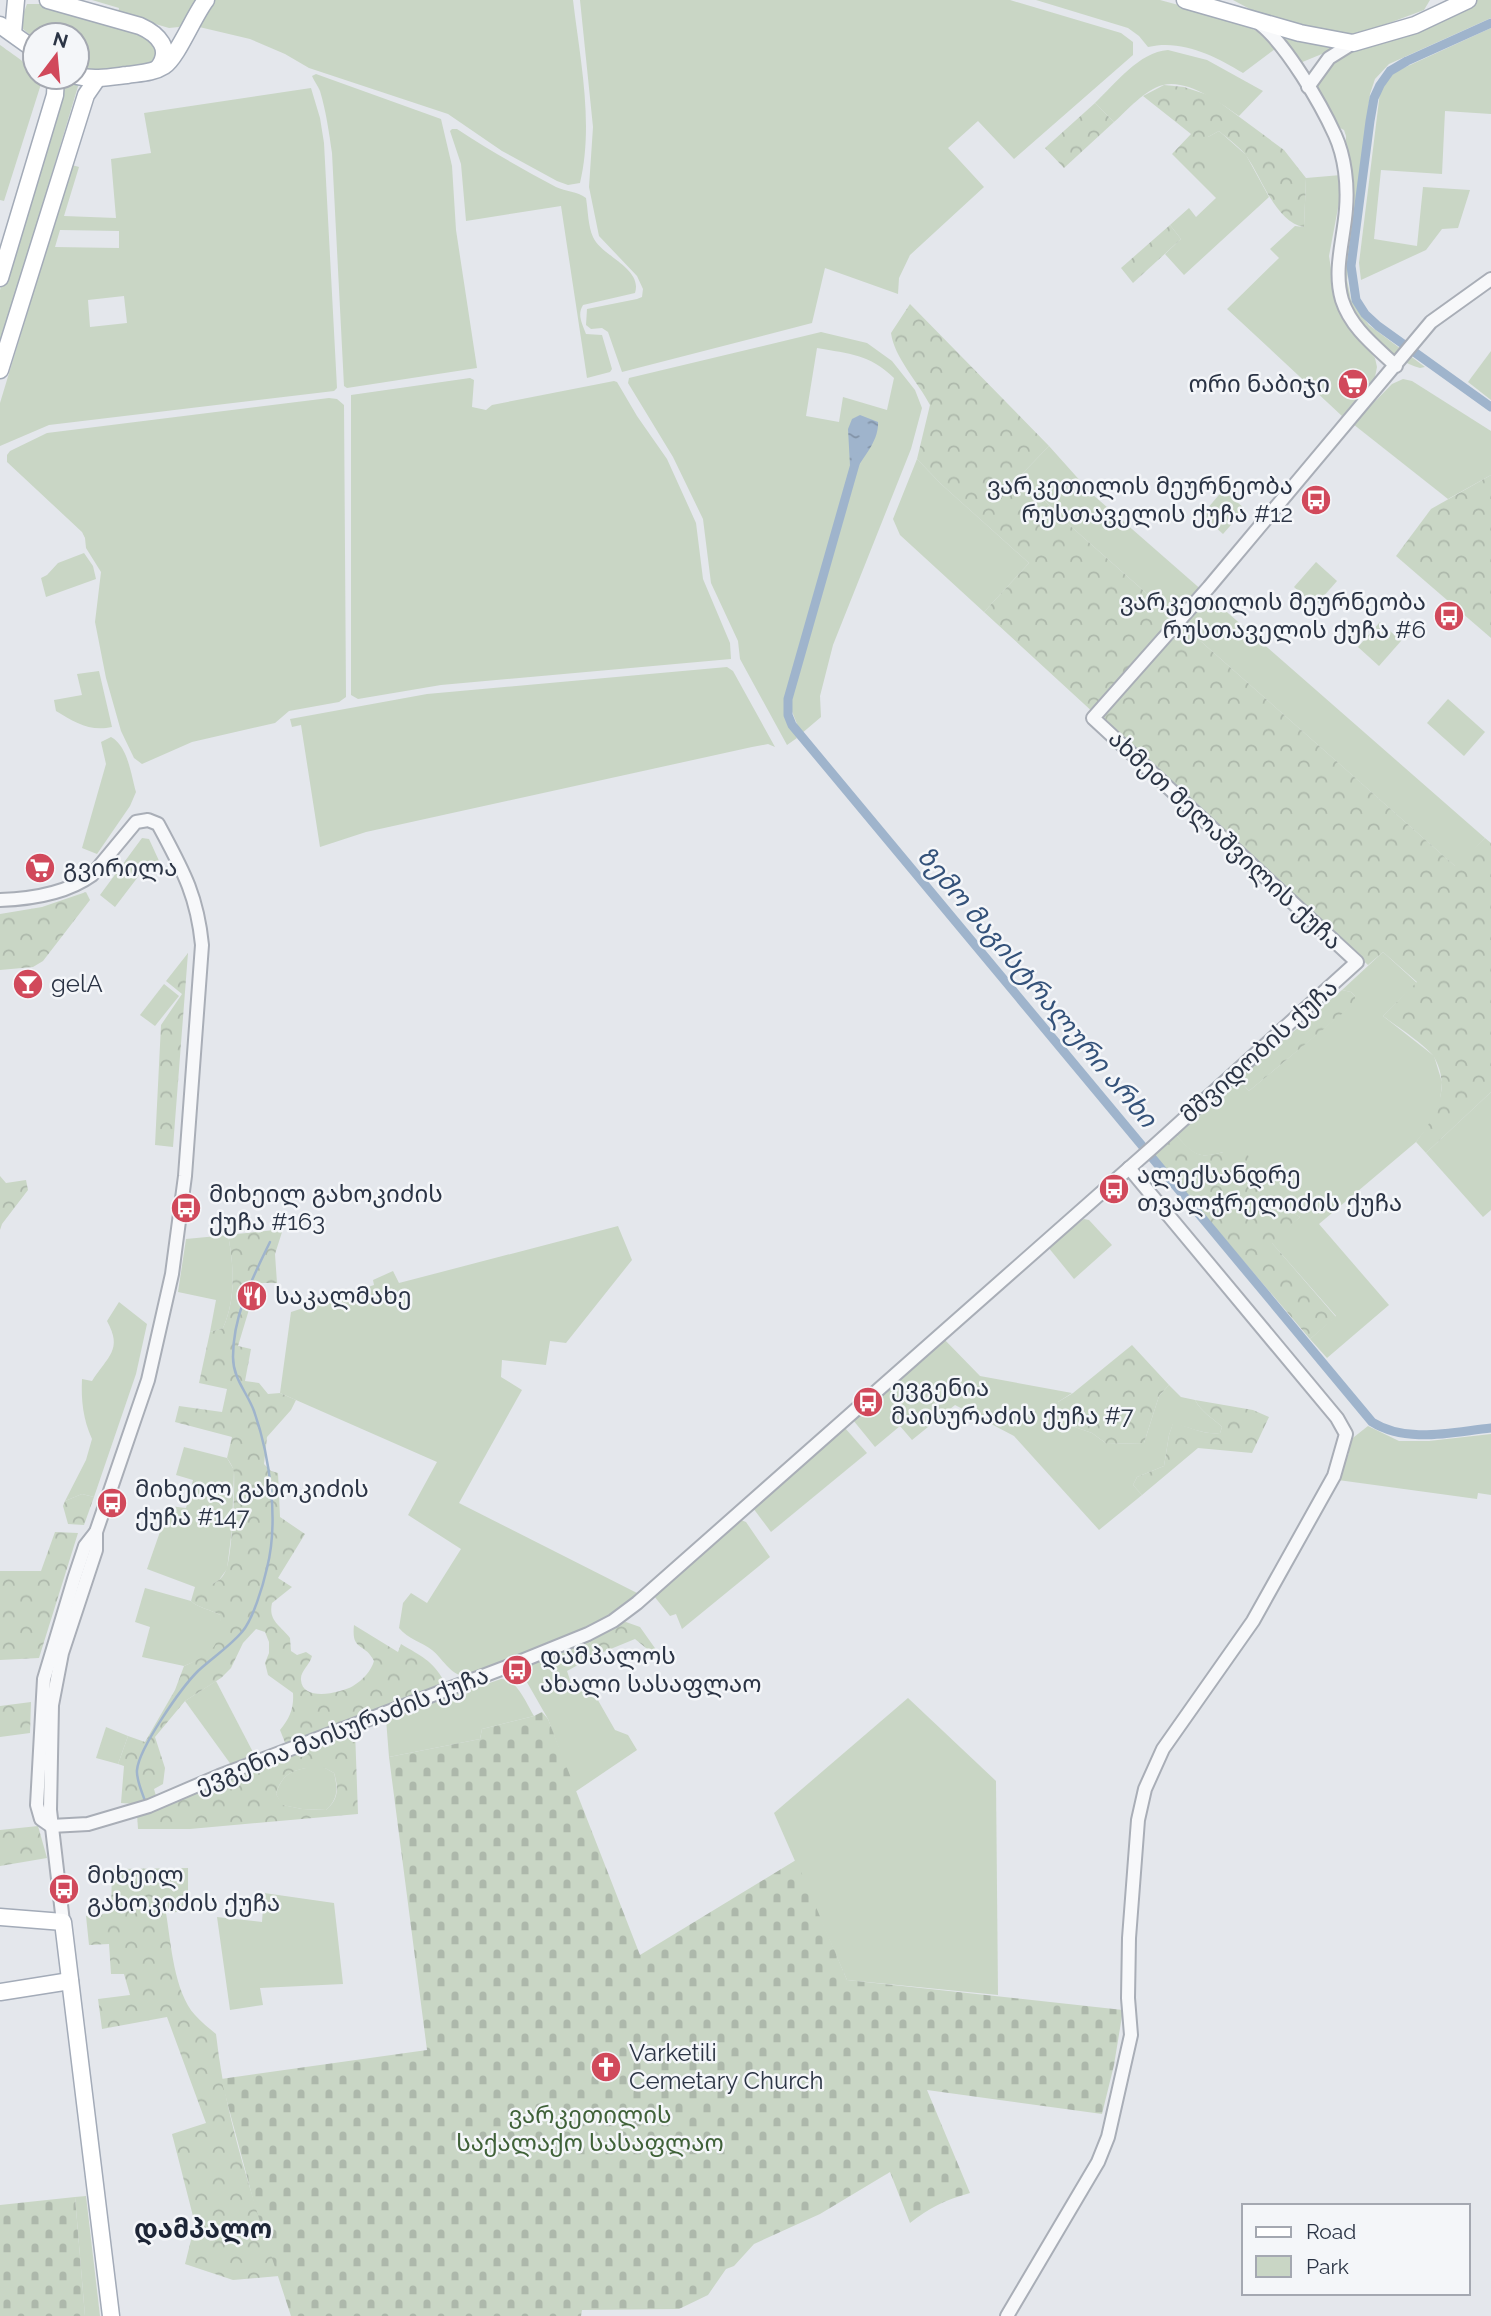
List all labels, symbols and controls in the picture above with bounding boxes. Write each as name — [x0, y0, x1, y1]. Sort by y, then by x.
north arrow — [21, 21, 91, 91]
text: N — [51, 27, 71, 52]
supermarket icon: ორი ნაბიჯი — [1336, 367, 1370, 401]
place label: ორი ნაბიჯი — [1188, 369, 1330, 398]
place label: ვარკეთილის მეურნეობა რუსთაველის ქუჩა #12 — [987, 471, 1293, 528]
bus stop icon: ვარკეთილის მეურნეობა რუსთაველის ქუჩა #12 — [1299, 483, 1333, 517]
place label: ვარკეთილის მეურნეობა რუსთაველის ქუჩა #6 — [1120, 587, 1426, 644]
bus stop icon: ვარკეთილის მეურნეობა რუსთაველის ქუჩა #6 — [1432, 599, 1466, 633]
street label: ახმეთ მელაშვილის ქუჩა — [1103, 724, 1348, 956]
water label: ზემო მაგისტრალური არხი — [910, 841, 1164, 1135]
supermarket icon: გვირილა — [23, 851, 57, 885]
place label: გვირილა — [63, 853, 177, 882]
bar icon: gelA — [11, 967, 45, 1001]
place label: gelA — [51, 969, 103, 998]
street label: მშვიდობის ქუჩა — [1174, 972, 1343, 1129]
place label: ალექსანდრე თვალჭრელიძის ქუჩა — [1137, 1160, 1402, 1217]
bus stop icon: ალექსანდრე თვალჭრელიძის ქუჩა — [1097, 1172, 1131, 1206]
place label: მიხეილ გახოკიძის ქუჩა #163 — [209, 1179, 443, 1236]
bus stop icon: მიხეილ გახოკიძის ქუჩა #163 — [169, 1191, 203, 1225]
restaurant icon: საკალმახე — [235, 1279, 269, 1313]
place label: საკალმახე — [275, 1281, 412, 1310]
place label: ევგენია მაისურაძის ქუჩა #7 — [891, 1373, 1134, 1430]
bus stop icon: ევგენია მაისურაძის ქუჩა #7 — [851, 1385, 885, 1419]
place label: მიხეილ გახოკიძის ქუჩა #147 — [135, 1474, 369, 1531]
bus stop icon: მიხეილ გახოკიძის ქუჩა #147 — [95, 1486, 129, 1520]
place label: დამპალოს ახალი სასაფლაო — [540, 1641, 762, 1698]
bus stop icon: დამპალოს ახალი სასაფლაო — [500, 1653, 534, 1687]
street label: ევგენია მაისურაძის ქუჩა — [191, 1660, 493, 1799]
place label: მიხეილ გახოკიძის ქუჩა — [87, 1860, 280, 1917]
bus stop icon: მიხეილ გახოკიძის ქუჩა — [47, 1872, 81, 1906]
place label: Varketili Cemetary Church — [629, 2038, 824, 2095]
church icon: Varketili Cemetary Church — [589, 2050, 623, 2084]
park label: ვარკეთილის საქალაქო სასაფლაო — [456, 2100, 724, 2157]
legend — [1242, 2204, 1470, 2295]
district label: დამპალო — [134, 2214, 272, 2246]
text: Road — [1306, 2219, 1356, 2244]
text: Park — [1306, 2254, 1349, 2279]

